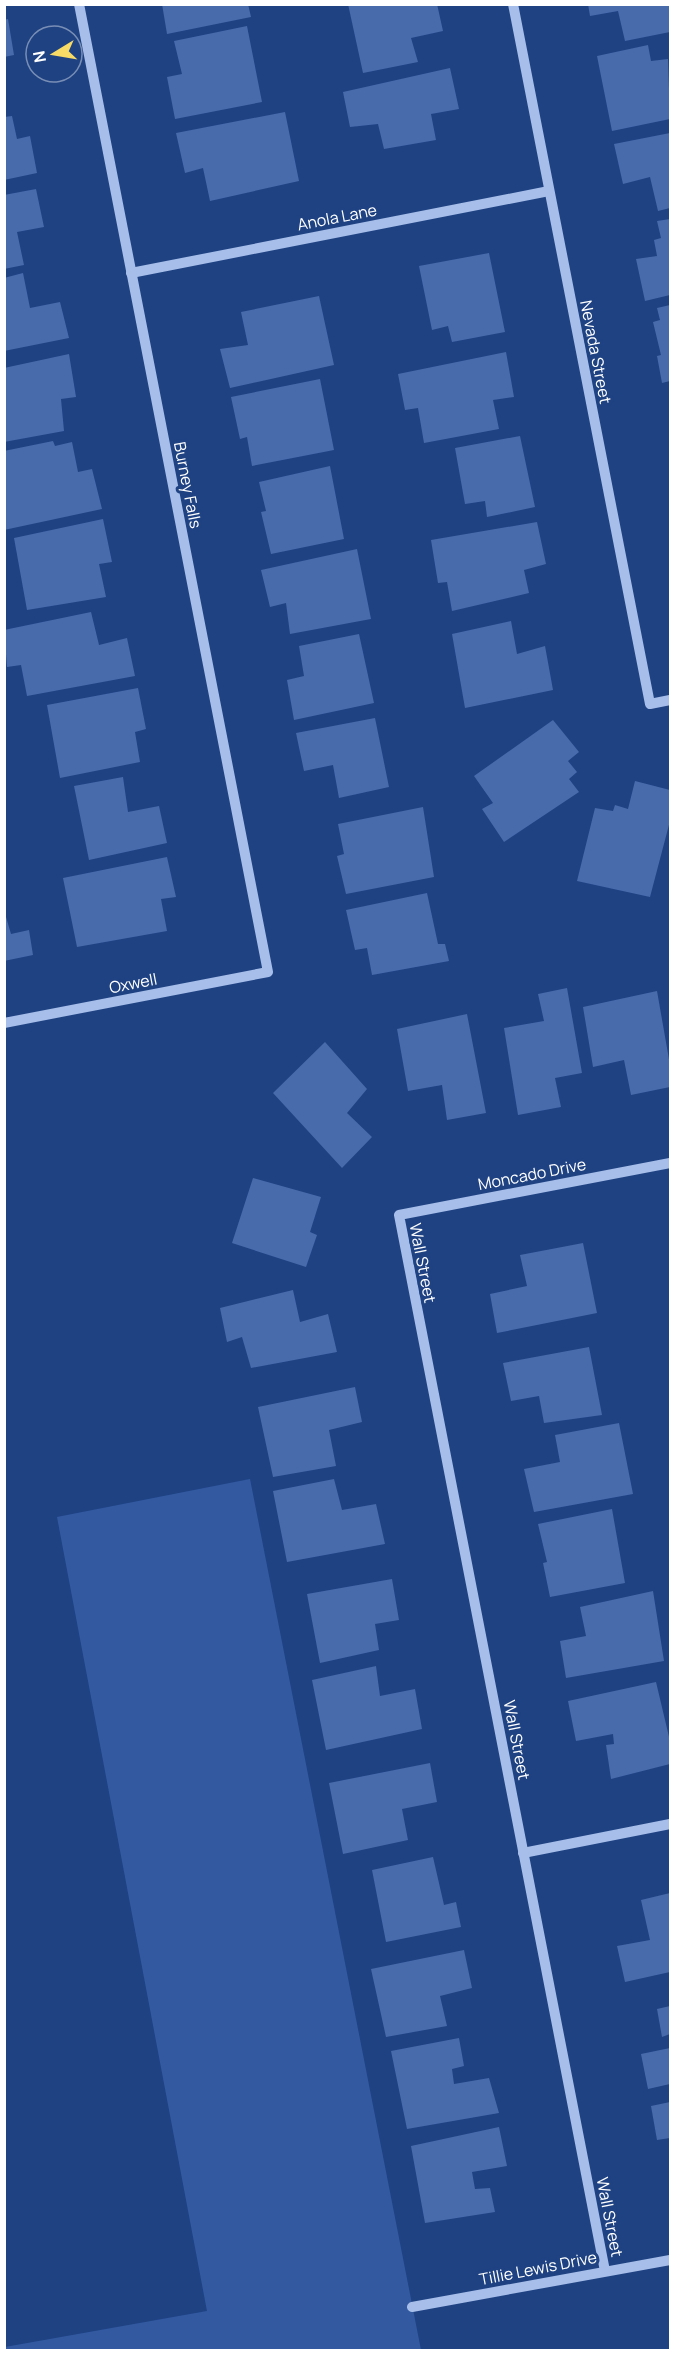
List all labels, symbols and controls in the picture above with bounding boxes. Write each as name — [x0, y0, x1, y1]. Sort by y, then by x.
north arrow — [24, 24, 84, 84]
text: N — [27, 49, 51, 65]
street label: Anola Lane — [295, 198, 379, 236]
street label: Nevada Street — [575, 298, 617, 406]
street label: Burney Falls — [169, 440, 207, 530]
street label: Oxwell — [107, 968, 159, 998]
street label: Moncado Drive — [476, 1153, 588, 1195]
street label: Wall Street — [404, 1221, 442, 1305]
street label: Wall Street — [498, 1698, 536, 1782]
street label: Wall Street — [591, 2175, 629, 2259]
street label: Tillie Lewis Drive — [477, 2246, 599, 2290]

